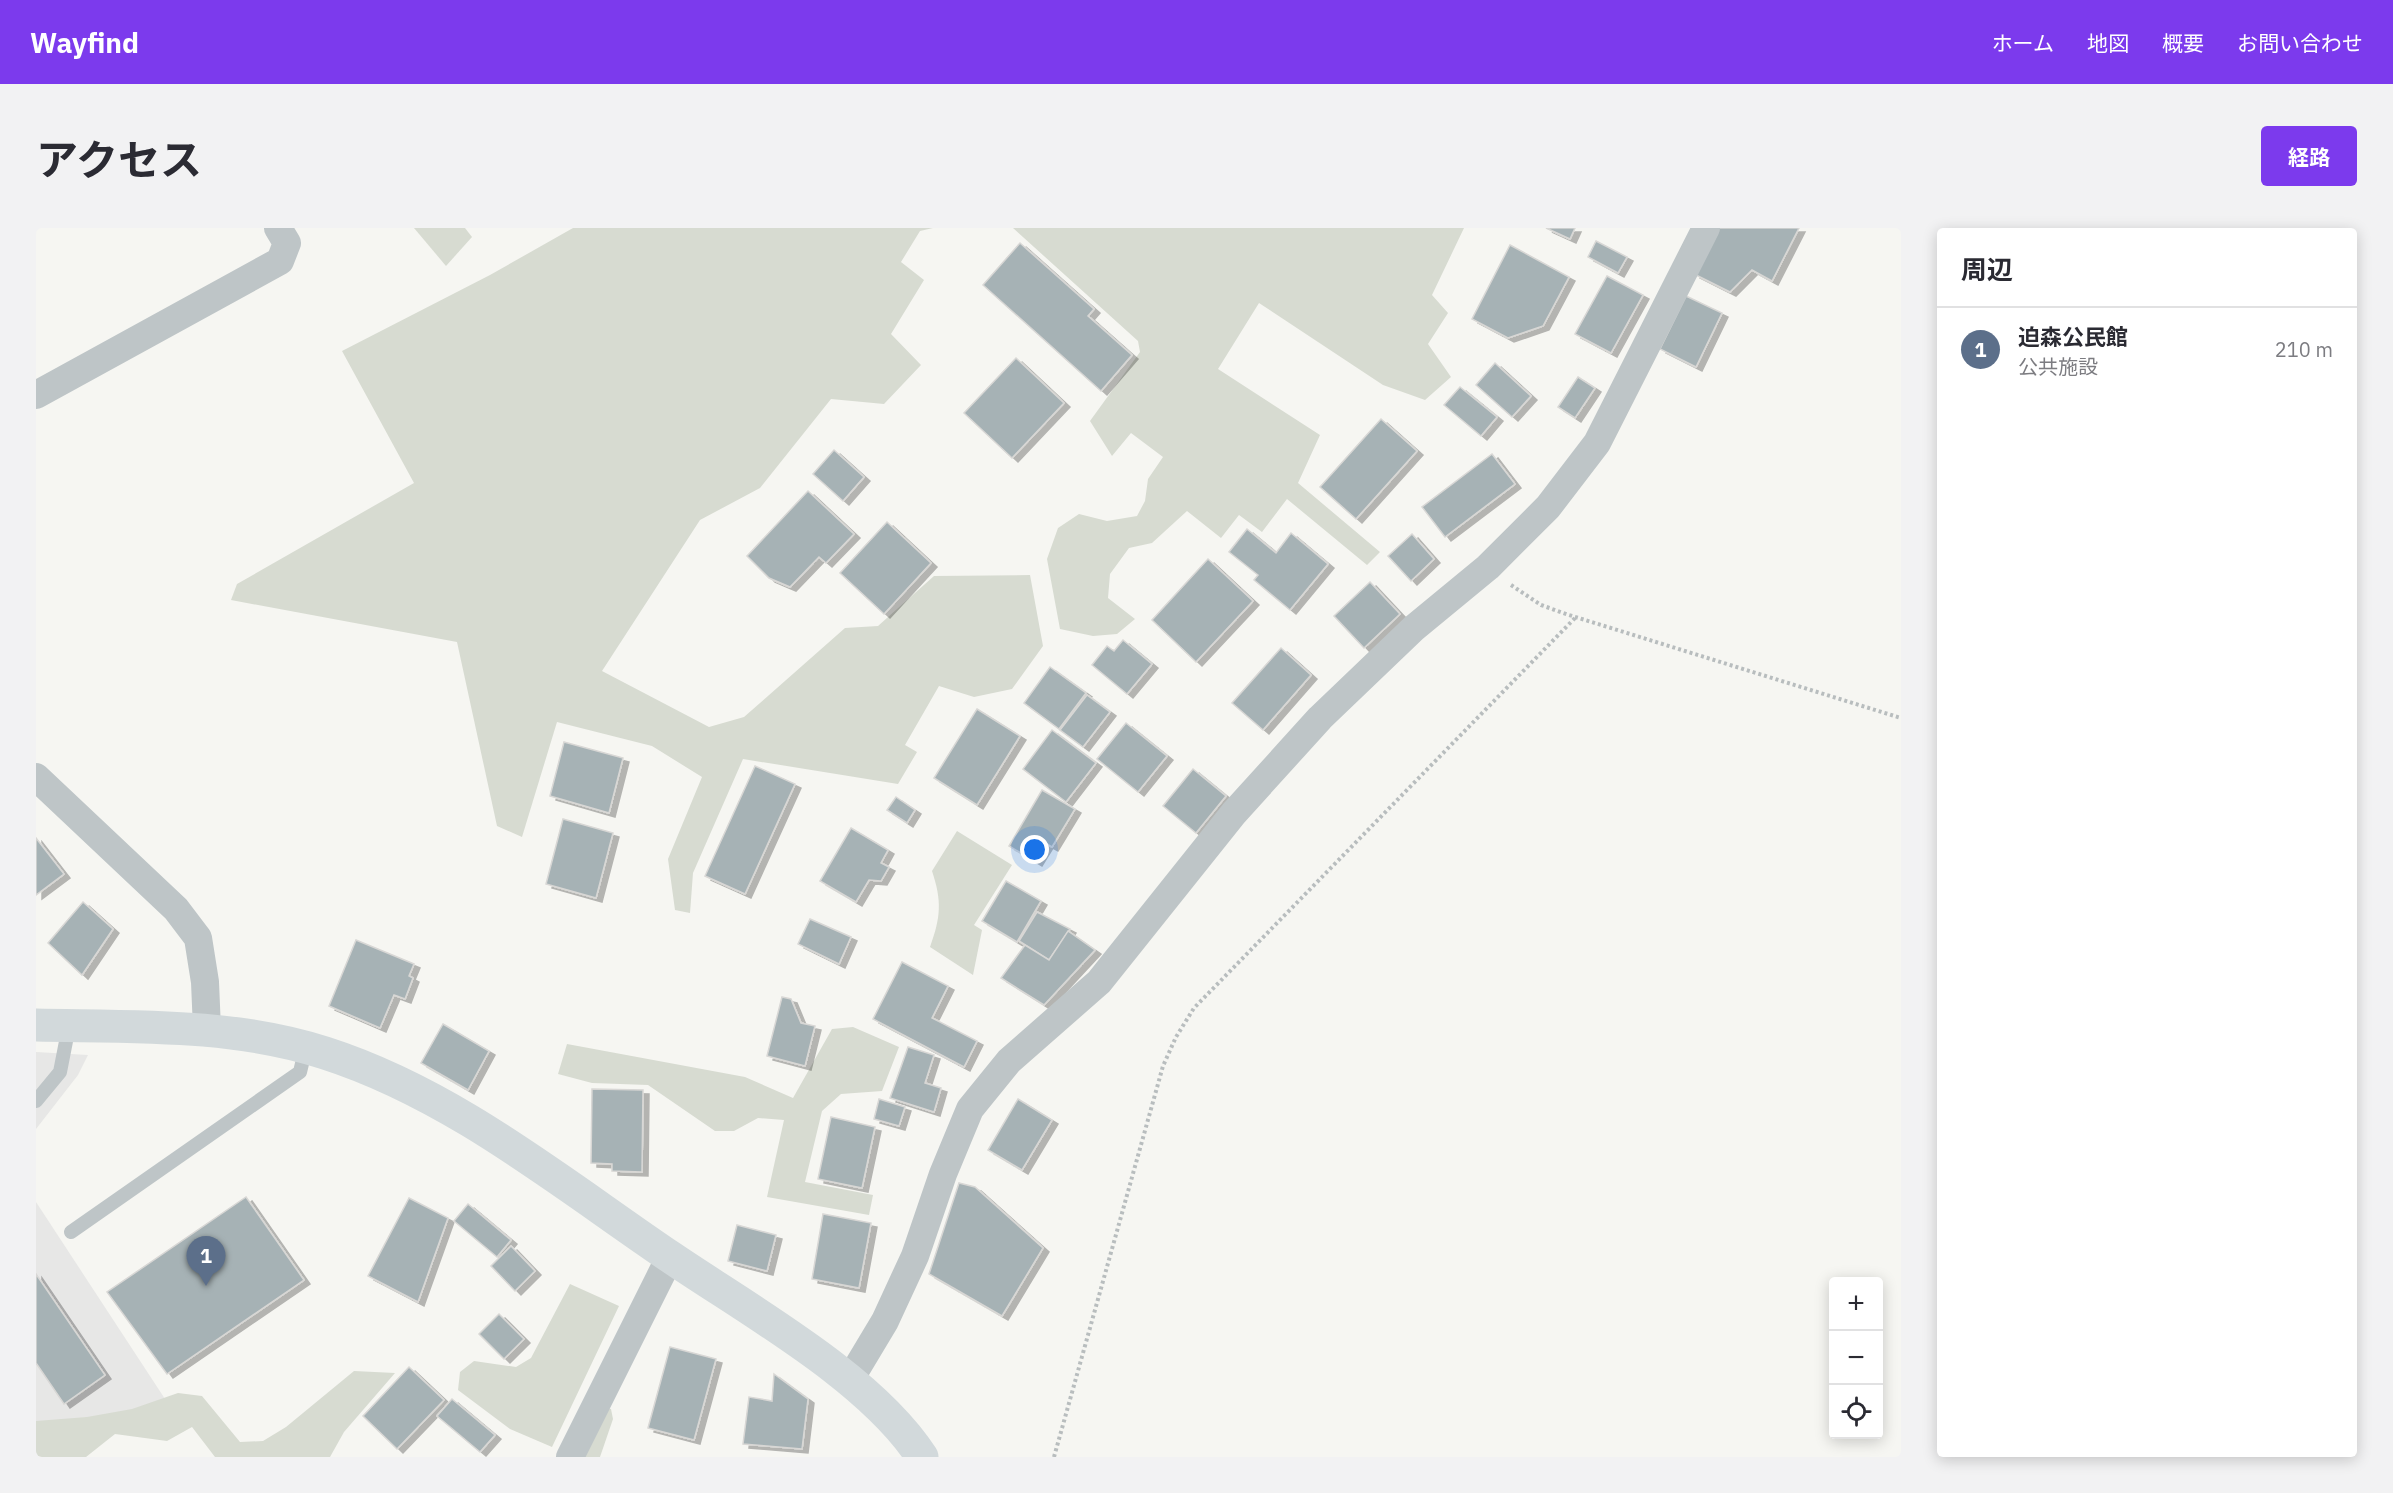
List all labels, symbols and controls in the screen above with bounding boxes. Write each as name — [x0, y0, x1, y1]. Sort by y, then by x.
text: Wayfind — [30, 24, 139, 61]
text: ホーム — [1992, 29, 2054, 57]
text: 地図 — [2087, 29, 2129, 57]
text: 概要 — [2162, 29, 2204, 57]
text: お問い合わせ — [2237, 29, 2363, 57]
button: 経路 — [2261, 126, 2357, 186]
text: アクセス — [36, 132, 202, 187]
text: 周辺 — [1961, 252, 2013, 286]
text: 迫森公民館 — [2018, 322, 2128, 351]
text: 1 — [1975, 336, 1987, 363]
text: 210 m — [2275, 336, 2333, 363]
text: 公共施設 — [2018, 353, 2098, 380]
your location — [1020, 835, 1049, 864]
pin: 1 — [186, 1236, 226, 1286]
map controls — [1829, 1277, 1883, 1439]
button: + — [1829, 1277, 1883, 1331]
button: − — [1829, 1331, 1883, 1385]
button: locate — [1829, 1385, 1883, 1439]

